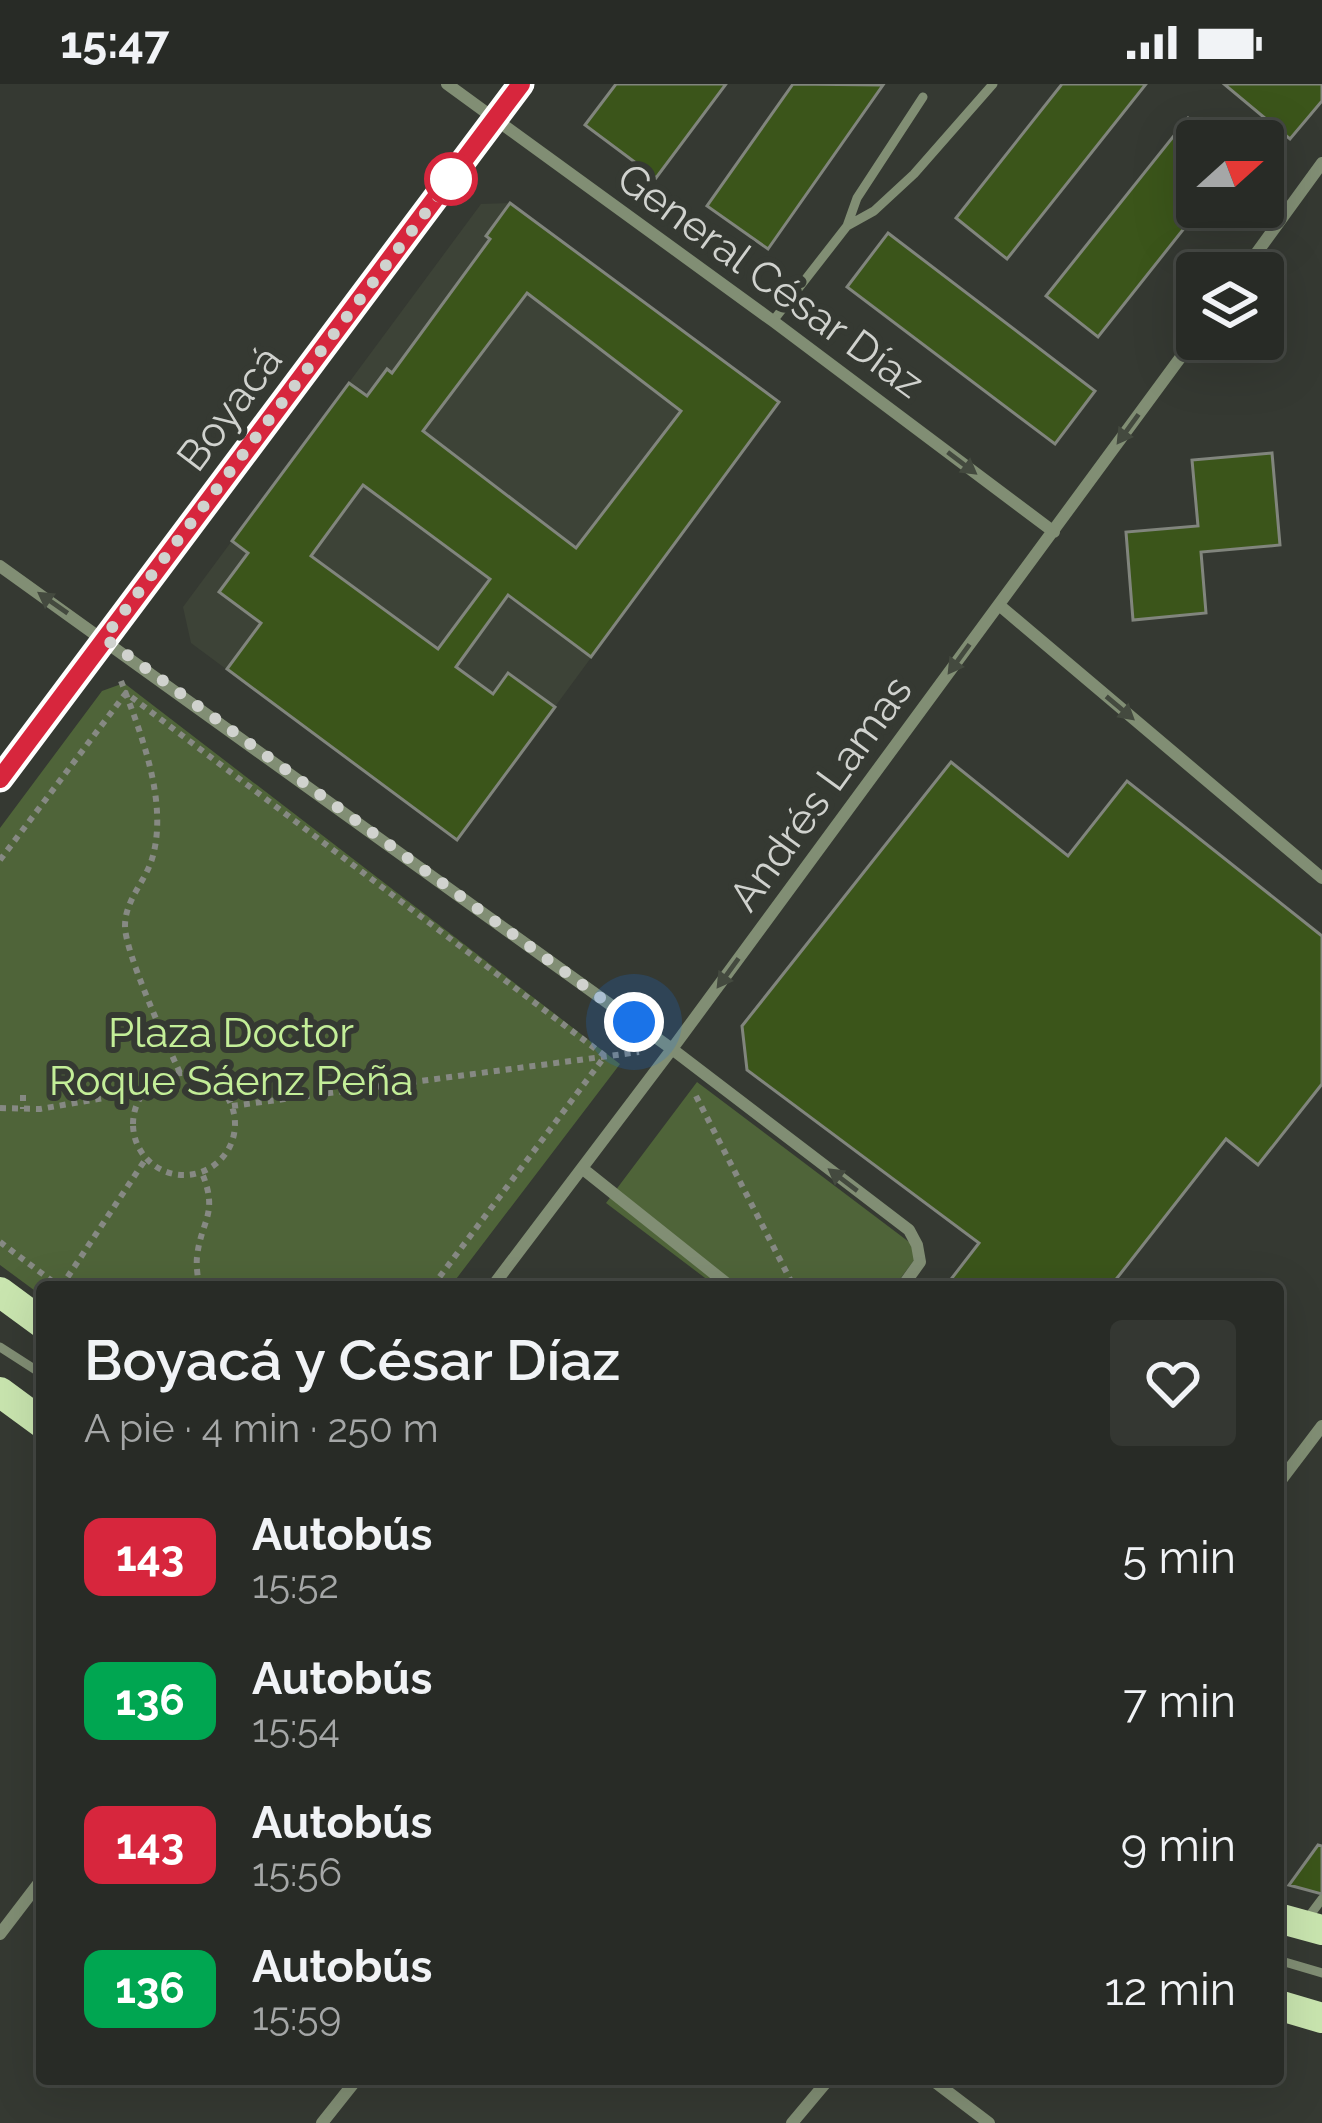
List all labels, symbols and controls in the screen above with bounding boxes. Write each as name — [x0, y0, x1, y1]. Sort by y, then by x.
text: 15:47 — [60, 16, 169, 69]
north arrow — [1176, 120, 1284, 228]
map controls — [1176, 120, 1284, 360]
street label: General César Díaz — [608, 153, 933, 408]
unlabelled marker — [426, 154, 476, 204]
button: layers — [1176, 252, 1284, 360]
street label: Boyacá — [167, 336, 292, 480]
one-way arrow — [1117, 413, 1141, 445]
one-way arrow — [946, 450, 977, 474]
one-way arrow — [37, 592, 69, 615]
one-way arrow — [947, 643, 971, 675]
street label: Andrés Lamas — [719, 666, 922, 920]
one-way arrow — [1105, 694, 1135, 720]
one-way arrow — [716, 958, 740, 989]
your location — [604, 992, 664, 1052]
park label: Plaza Doctor Roque Sáenz Peña — [49, 1008, 413, 1105]
one-way arrow — [827, 1168, 858, 1192]
button: heart — [1110, 1320, 1236, 1446]
text: Boyacá y César Díaz — [84, 1326, 620, 1393]
text: A pie · 4 min · 250 m — [84, 1405, 439, 1451]
text: Autobús — [252, 1508, 432, 1561]
text: 5 min — [1123, 1531, 1236, 1584]
text: 143 — [116, 1532, 184, 1581]
text: 15:52 — [252, 1561, 339, 1607]
text: Autobús — [252, 1652, 432, 1705]
text: 7 min — [1123, 1675, 1236, 1728]
text: 136 — [115, 1676, 185, 1725]
text: 15:54 — [252, 1705, 340, 1751]
text: Autobús — [252, 1796, 432, 1849]
text: 9 min — [1121, 1819, 1236, 1872]
text: 143 — [116, 1820, 184, 1869]
text: 15:56 — [252, 1849, 342, 1895]
text: Autobús — [252, 1940, 432, 1993]
text: 12 min — [1104, 1963, 1236, 2016]
text: 136 — [115, 1964, 185, 2013]
text: 15:59 — [252, 1993, 341, 2039]

